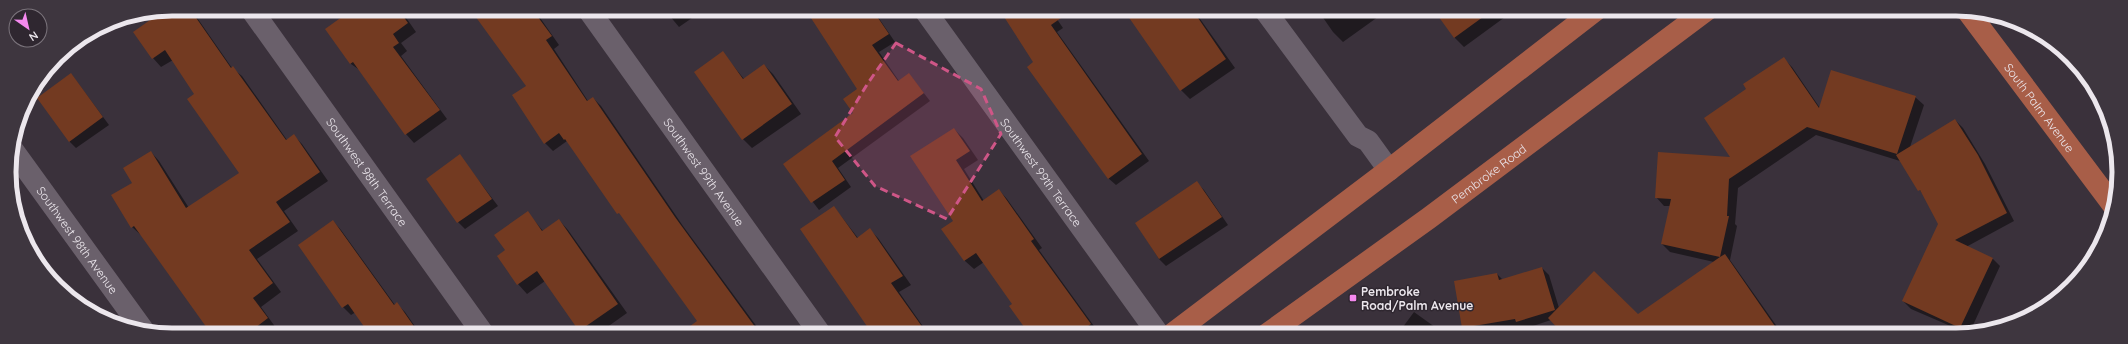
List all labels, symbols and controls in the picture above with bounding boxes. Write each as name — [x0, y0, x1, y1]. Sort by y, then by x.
north arrow — [8, 8, 48, 48]
text: N — [26, 28, 41, 44]
street label: South Palm Avenue — [2002, 60, 2078, 155]
street label: Southwest 98th Terrace — [323, 115, 411, 229]
street label: Southwest 99th Avenue — [661, 115, 748, 229]
street label: Southwest 99th Terrace — [997, 115, 1086, 229]
street label: Pembroke Road — [1448, 141, 1529, 206]
street label: Southwest 98th Avenue — [34, 183, 122, 297]
place label: Pembroke Road/Palm Avenue — [1361, 284, 1473, 313]
marker: Pembroke Road/Palm Avenue — [1348, 293, 1358, 303]

